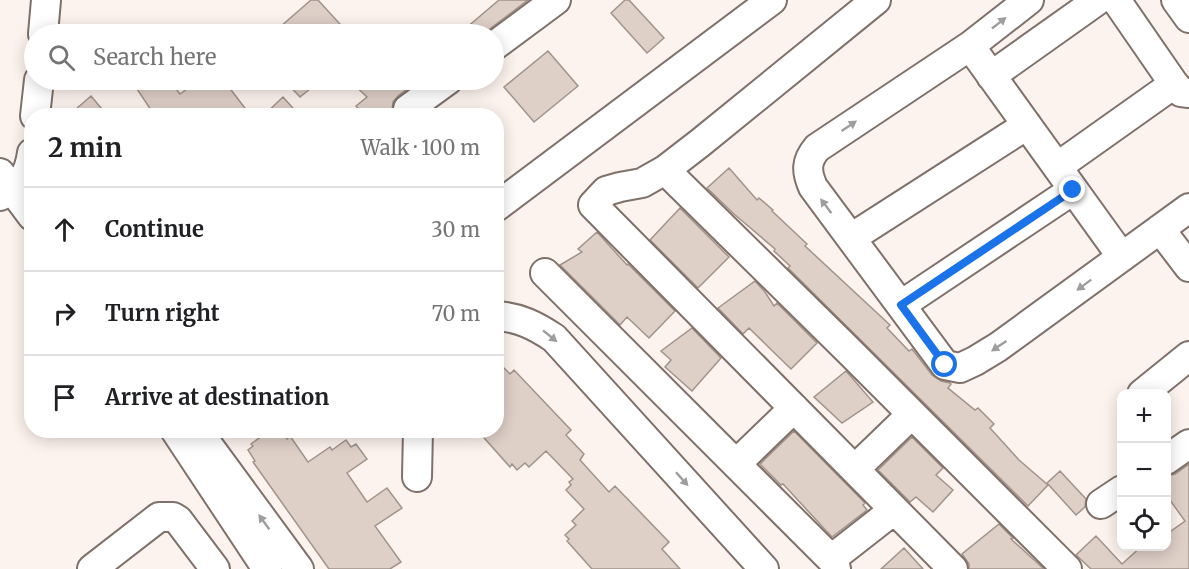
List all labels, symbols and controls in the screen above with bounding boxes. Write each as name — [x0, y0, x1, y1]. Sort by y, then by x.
one-way arrow — [992, 18, 1007, 30]
search box — [24, 24, 504, 90]
icon: search — [45, 41, 78, 74]
text: Search here — [93, 43, 216, 71]
one-way arrow — [841, 120, 857, 132]
text: 2 min — [48, 131, 122, 164]
text: Walk · 100 m — [361, 135, 480, 160]
route end — [1059, 176, 1085, 202]
one-way arrow — [821, 198, 833, 213]
icon: ahead — [48, 213, 81, 246]
text: Continue — [105, 215, 204, 243]
text: 30 m — [431, 217, 480, 242]
one-way arrow — [1077, 278, 1092, 290]
icon: right — [48, 297, 81, 330]
text: Turn right — [105, 299, 219, 327]
text: 70 m — [432, 301, 480, 326]
one-way arrow — [542, 330, 558, 343]
one-way arrow — [991, 340, 1007, 352]
route start — [931, 351, 957, 377]
icon: arrive — [48, 381, 81, 414]
text: Arrive at destination — [105, 383, 329, 411]
map controls — [1117, 389, 1171, 551]
button: + — [1117, 389, 1171, 443]
button: − — [1117, 443, 1171, 497]
one-way arrow — [675, 471, 688, 486]
button: locate — [1117, 497, 1171, 551]
one-way arrow — [258, 514, 270, 530]

